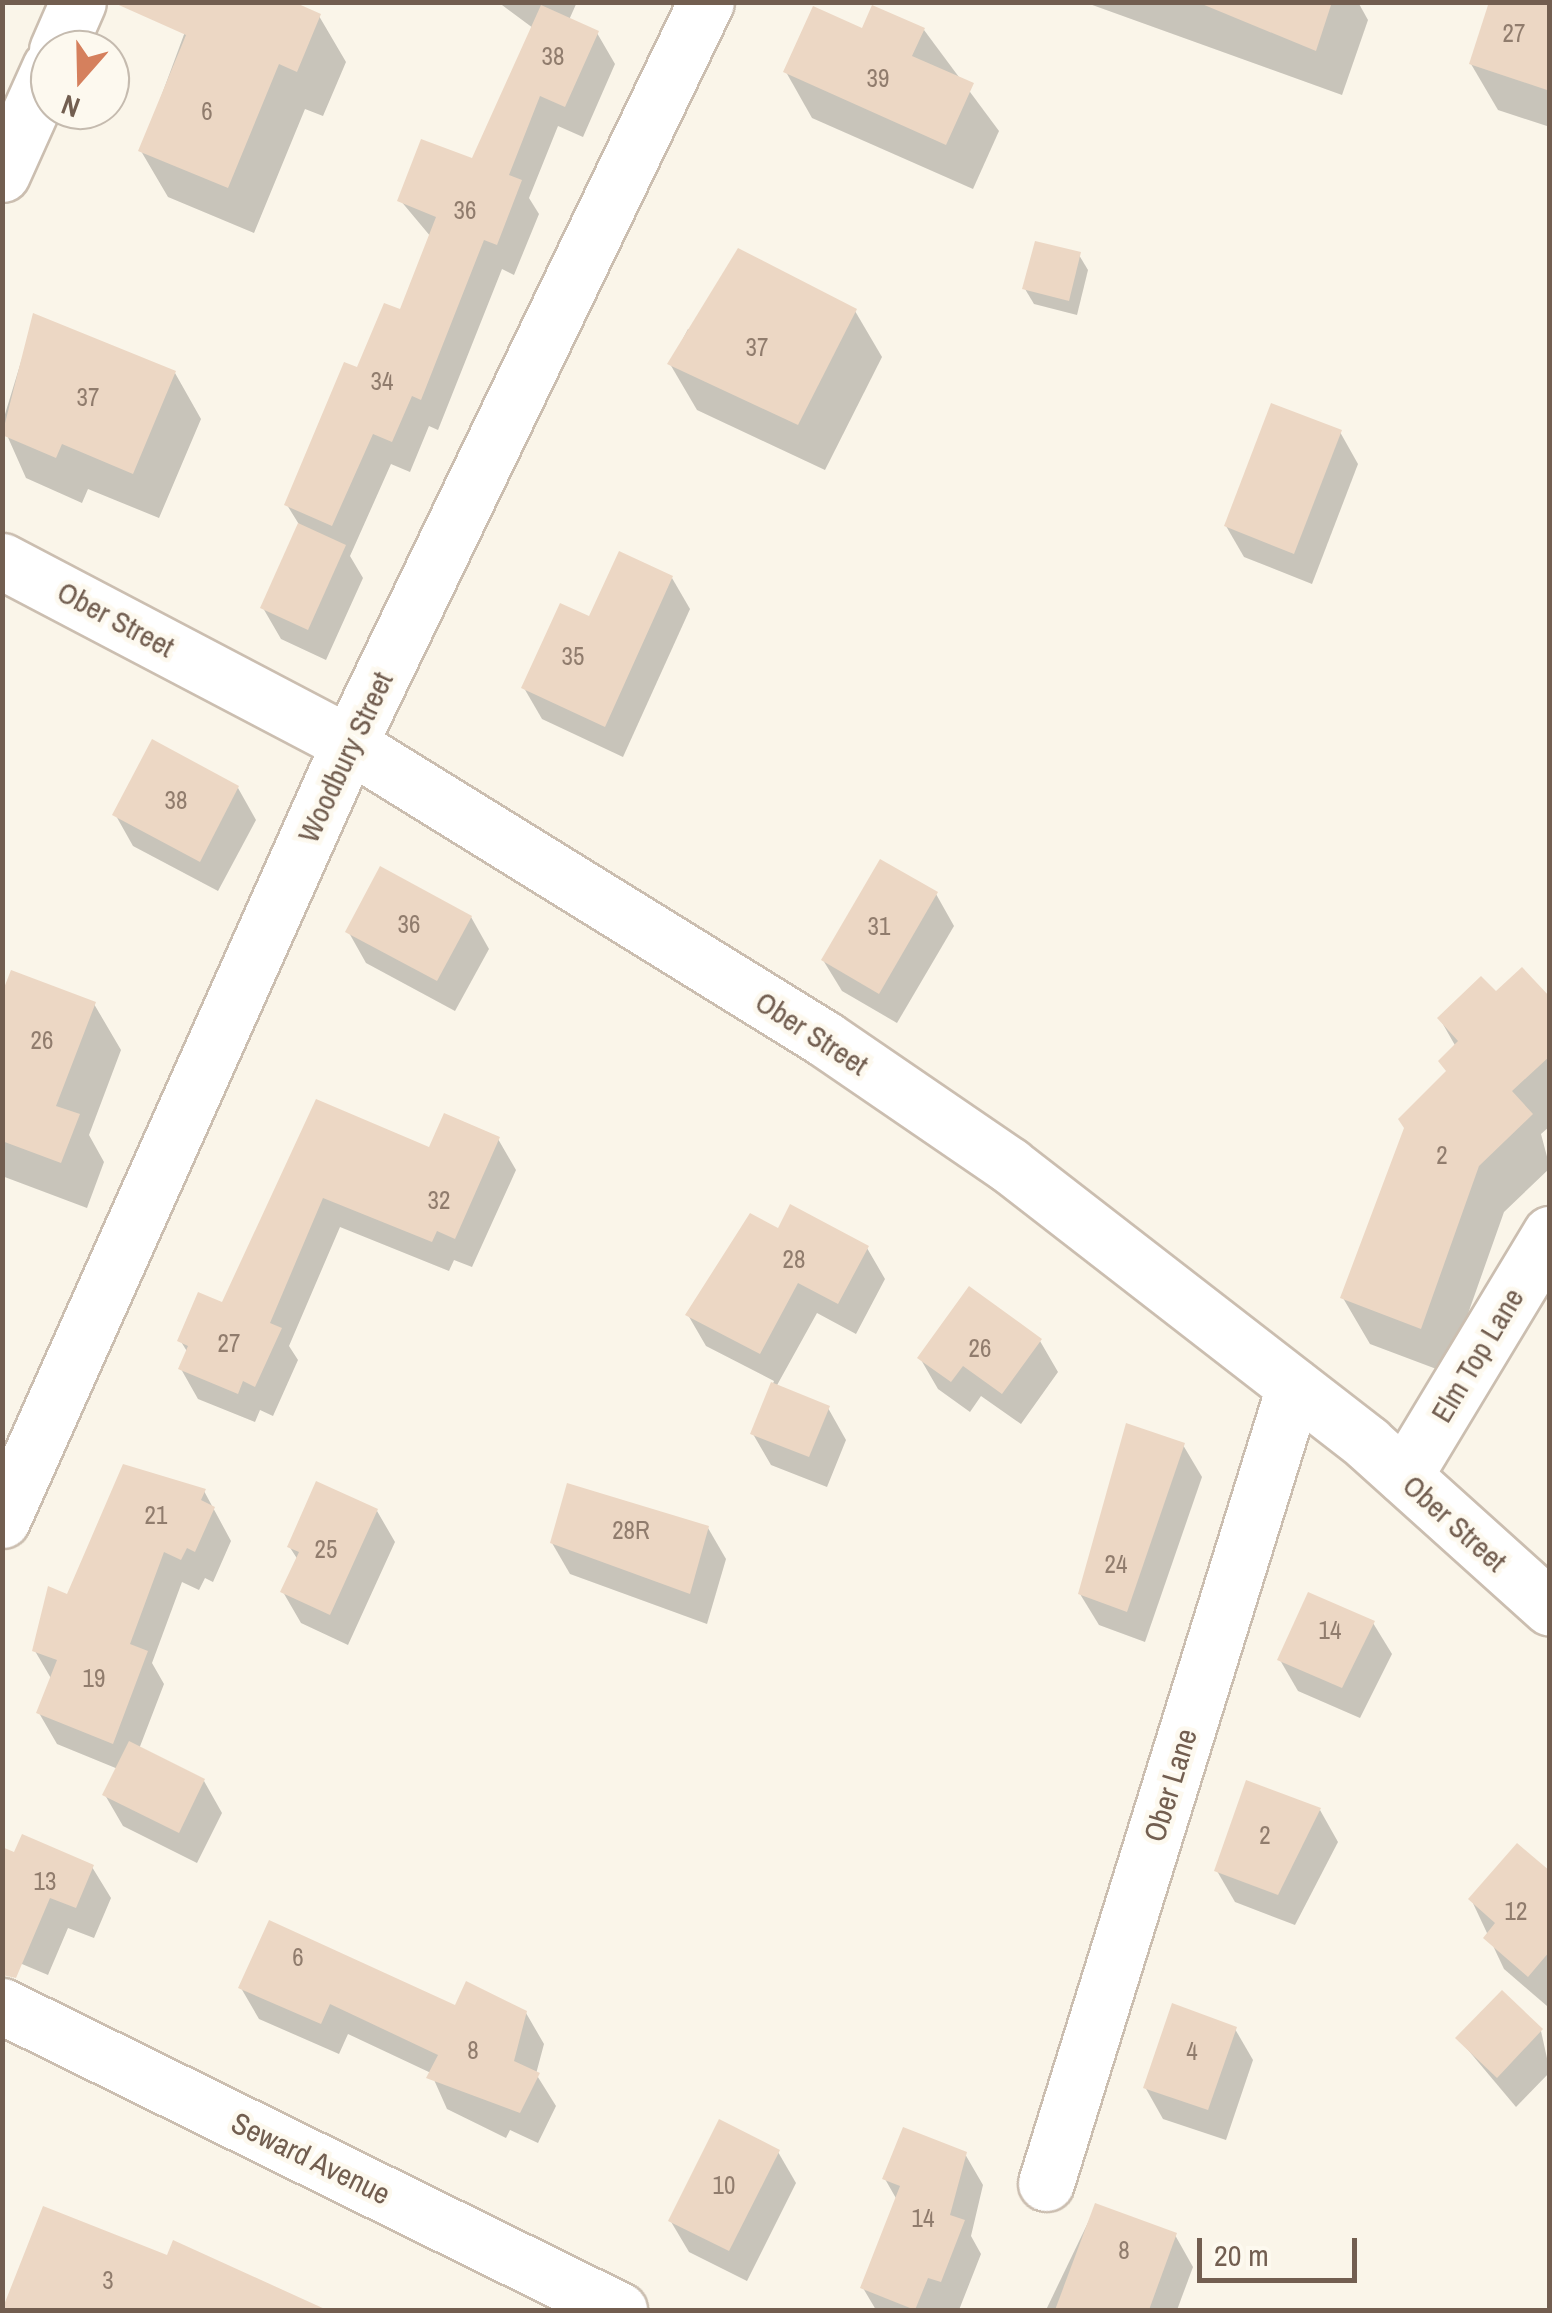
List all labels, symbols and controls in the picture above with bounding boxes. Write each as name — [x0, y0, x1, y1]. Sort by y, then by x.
house number: 27 — [1503, 18, 1525, 48]
north arrow — [30, 30, 130, 130]
house number: 38 — [542, 41, 564, 71]
house number: 39 — [867, 63, 889, 93]
text: N — [56, 86, 85, 127]
house number: 6 — [201, 96, 213, 126]
house number: 36 — [454, 195, 476, 225]
house number: 37 — [746, 332, 768, 362]
house number: 34 — [371, 366, 393, 396]
house number: 37 — [77, 382, 99, 412]
street label: Ober Street — [51, 573, 181, 665]
house number: 35 — [562, 641, 584, 671]
street label: Woodbury Street — [290, 666, 400, 848]
house number: 38 — [165, 785, 187, 815]
house number: 36 — [398, 909, 420, 939]
house number: 31 — [868, 911, 890, 941]
street label: Ober Street — [749, 983, 875, 1083]
house number: 26 — [31, 1025, 53, 1055]
house number: 2 — [1436, 1140, 1448, 1170]
house number: 32 — [428, 1185, 450, 1215]
house number: 28 — [783, 1244, 805, 1274]
street label: Elm Top Lane — [1423, 1281, 1531, 1429]
house number: 27 — [218, 1328, 240, 1358]
house number: 26 — [969, 1333, 991, 1363]
street label: Ober Street — [1396, 1467, 1514, 1579]
house number: 21 — [145, 1500, 167, 1530]
house number: 28R — [612, 1515, 650, 1545]
house number: 25 — [315, 1534, 337, 1564]
house number: 24 — [1105, 1549, 1127, 1579]
house number: 14 — [1319, 1615, 1341, 1645]
house number: 19 — [83, 1663, 105, 1693]
street label: Ober Lane — [1136, 1724, 1204, 1846]
house number: 2 — [1259, 1820, 1271, 1850]
house number: 13 — [34, 1866, 56, 1896]
house number: 12 — [1505, 1896, 1527, 1926]
house number: 6 — [292, 1942, 304, 1972]
house number: 8 — [467, 2035, 479, 2065]
house number: 4 — [1186, 2036, 1198, 2066]
street label: Seward Avenue — [225, 2104, 397, 2212]
house number: 10 — [713, 2170, 735, 2200]
house number: 14 — [912, 2203, 934, 2233]
scale bar — [1202, 2218, 1362, 2280]
house number: 8 — [1118, 2235, 1130, 2265]
text: 20 m — [1214, 2235, 1269, 2275]
house number: 3 — [102, 2265, 114, 2295]

